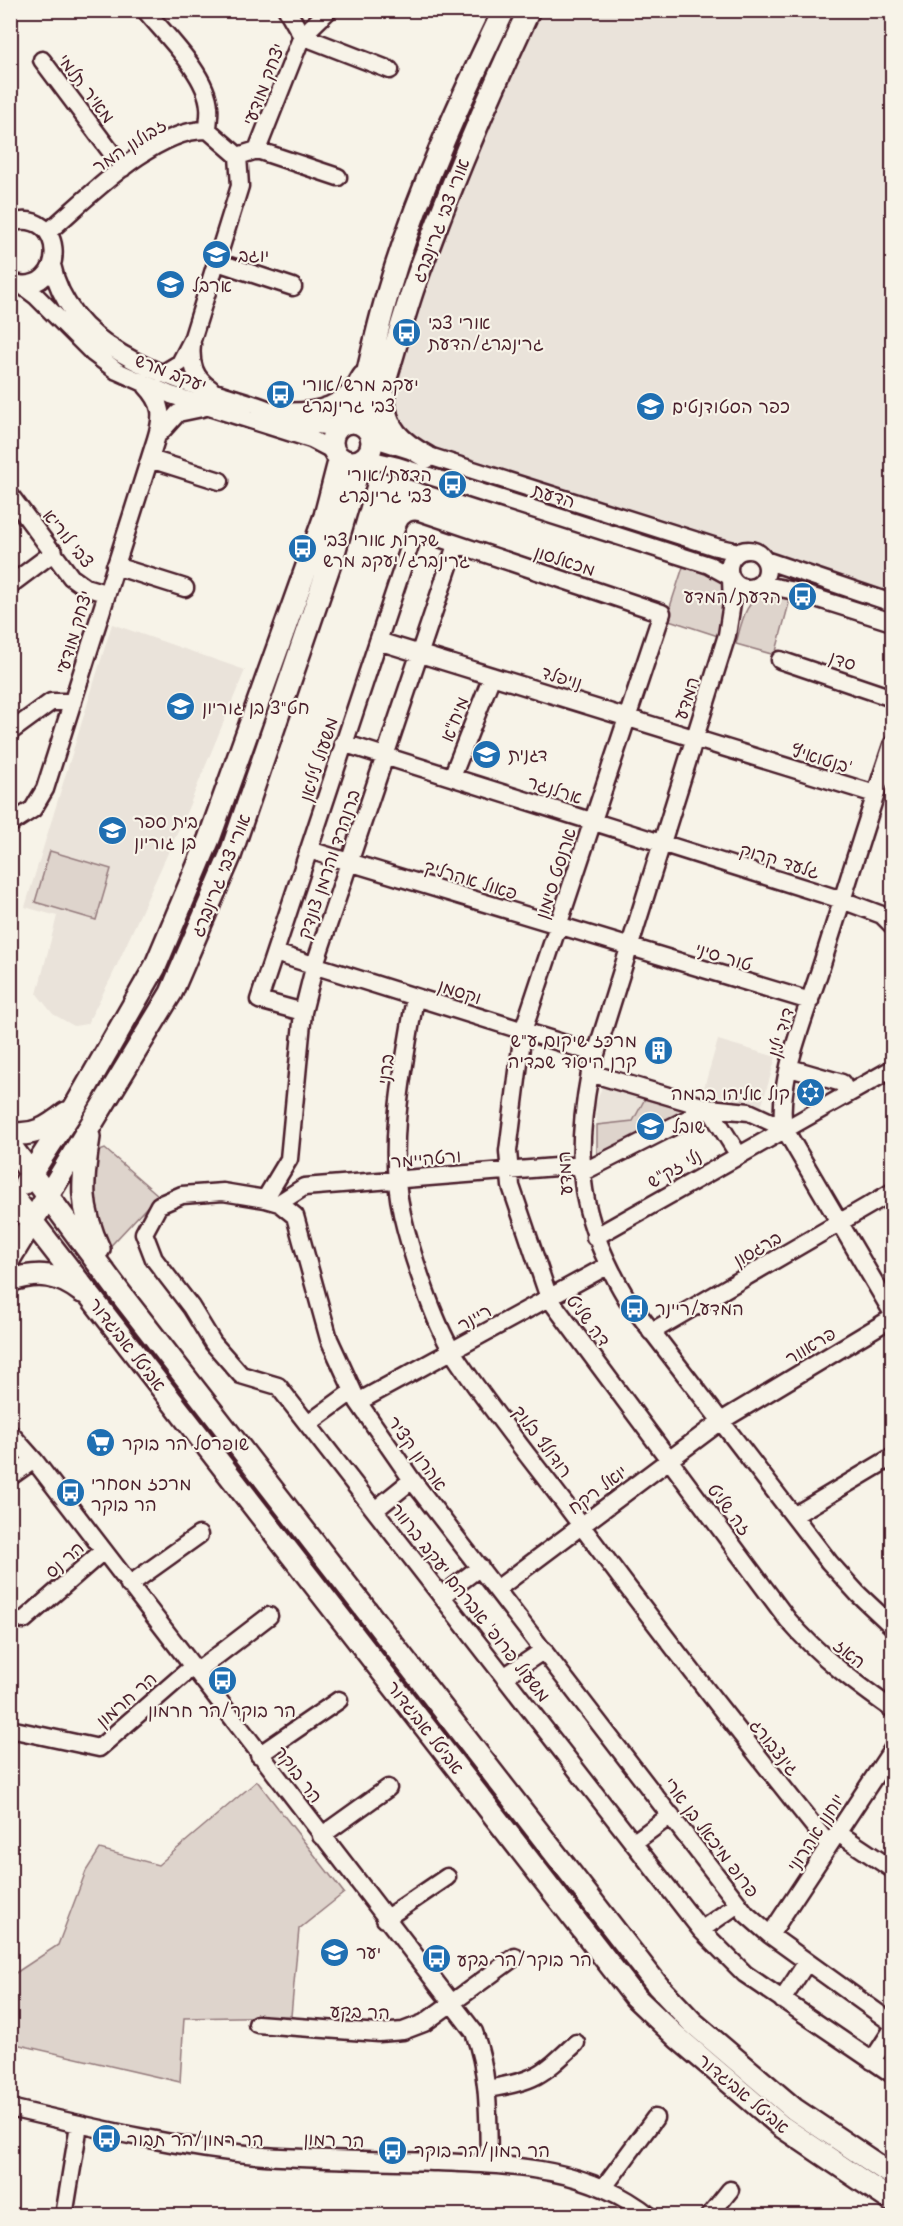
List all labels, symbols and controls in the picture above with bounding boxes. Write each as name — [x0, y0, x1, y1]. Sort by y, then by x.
street label: יצחק מודעי — [236, 40, 290, 128]
street label: מאיר תלמי — [53, 48, 121, 128]
street label: זבולון המר — [87, 112, 171, 178]
street label: אורי צבי גרינברג — [405, 155, 475, 285]
school or university icon: יוגב — [201, 239, 233, 271]
place label: יוגב — [238, 243, 269, 267]
school or university icon: ארבל — [155, 269, 187, 301]
place label: ארבל — [192, 273, 232, 297]
place label: אורי צבי גרינברג/הדעת — [427, 310, 544, 355]
bus stop icon: אורי צבי גרינברג/הדעת — [391, 316, 423, 348]
street label: יעקב מרש — [132, 347, 210, 397]
place label: יעקב מרש/אורי צבי גרינברג — [302, 372, 419, 417]
bus stop icon: יעקב מרש/אורי צבי גרינברג — [265, 378, 297, 410]
school or university icon: כפר הסטודנטים — [635, 390, 667, 422]
place label: כפר הסטודנטים — [672, 394, 790, 418]
place label: הדעת/אורי צבי גרינברג — [339, 462, 432, 507]
bus stop icon: הדעת/אורי צבי גרינברג — [437, 468, 469, 500]
street label: הדעת — [529, 477, 578, 513]
street label: צבי לוריא — [38, 504, 100, 572]
place label: שדרות אורי צבי גרינברג/יעקב מרש — [323, 527, 470, 572]
bus stop icon: שדרות אורי צבי גרינברג/יעקב מרש — [286, 533, 318, 565]
street label: מכאלסון — [531, 539, 599, 581]
bus stop icon: הדעת/המדע — [786, 580, 818, 612]
place label: הדעת/המדע — [684, 584, 781, 608]
street label: יצחק מודעי — [49, 587, 97, 677]
street label: סדן — [826, 644, 860, 676]
street label: נויפלד — [539, 659, 585, 695]
street label: המדע — [668, 673, 704, 723]
school or university icon: חט"צ בן גוריון — [165, 691, 197, 723]
street label: מיח"א — [434, 693, 474, 745]
place label: חט"צ בן גוריון — [202, 695, 309, 719]
street label: משעול ליליאן — [293, 714, 343, 804]
street label: בנטואיץ' — [789, 737, 855, 779]
school or university icon: דגנית — [471, 738, 503, 770]
place label: דגנית — [508, 742, 547, 766]
street label: ארלנגר — [524, 769, 586, 809]
street label: ברנהרד והרמן צונדק — [291, 786, 365, 942]
place label: בית ספר בן גוריון — [134, 809, 198, 854]
street label: אורי צבי גרינברג — [184, 810, 256, 940]
school or university icon: בית ספר בן גוריון — [97, 815, 129, 847]
street label: ארנסט סימון — [529, 824, 581, 922]
street label: גלעד קרוק — [737, 836, 823, 884]
street label: פאול אהרליך — [421, 853, 521, 905]
street label: טור סיני — [692, 936, 756, 976]
street label: וקסמן — [435, 973, 485, 1009]
street label: דוד ילין — [761, 1004, 799, 1060]
place label: מרכז שיקום ע"ש קרן היסוד שבדיה — [508, 1028, 637, 1073]
building icon: מרכז שיקום ע"ש קרן היסוד שבדיה — [642, 1034, 674, 1066]
street label: ברני — [371, 1052, 399, 1086]
synagogue icon: קול אליהו ברמה — [795, 1077, 827, 1109]
place label: קול אליהו ברמה — [671, 1081, 790, 1105]
school or university icon: שובל — [635, 1110, 667, 1142]
place label: שובל — [672, 1114, 705, 1138]
street label: ורטהיימר — [390, 1143, 462, 1173]
street label: נלי זק"ש — [643, 1143, 705, 1193]
street label: המדע — [551, 1150, 577, 1196]
street label: ברגסון — [729, 1225, 785, 1271]
street label: דה שליט — [562, 1289, 616, 1351]
street label: אביטל אביגדור — [84, 1292, 172, 1396]
bus stop icon: המדע/ריינר — [618, 1292, 650, 1324]
place label: המדע/ריינר — [655, 1296, 744, 1320]
street label: ריינר — [453, 1298, 495, 1336]
street label: פראוור — [780, 1321, 840, 1369]
street label: רודולף בלוך — [508, 1400, 578, 1482]
street label: אהרון קציר — [383, 1411, 453, 1495]
supermarket icon: שופרסל הר בוקר — [85, 1427, 117, 1459]
place label: שופרסל הר בוקר — [122, 1431, 249, 1455]
street label: יואל רקח — [563, 1459, 631, 1519]
place label: מרכז מסחרי הר בוקר — [91, 1471, 192, 1516]
bus stop icon: מרכז מסחרי הר בוקר — [54, 1477, 86, 1509]
street label: זה שליט — [703, 1478, 757, 1540]
street label: משעול פרופ' אברהם יעקב ברוור — [386, 1498, 556, 1706]
street label: הר נס — [39, 1535, 89, 1583]
street label: האז — [829, 1633, 871, 1673]
bus stop icon: הר בוקר/הר חרמון — [206, 1665, 238, 1697]
street label: הר חרמון — [91, 1666, 161, 1732]
street label: אביטל אביגדור — [382, 1675, 470, 1779]
place label: הר בוקר/הר חרמון — [148, 1698, 296, 1722]
street label: גינצבורג — [745, 1714, 805, 1780]
street label: הר בוקר — [270, 1741, 328, 1807]
street label: פרופ מיכאל בן ארי — [659, 1772, 765, 1902]
street label: יוחנן אהרוני — [781, 1788, 849, 1876]
school or university icon: יער — [319, 1936, 351, 1968]
place label: יער — [356, 1940, 381, 1964]
bus stop icon: הר בוקר/הר בקע — [420, 1943, 452, 1975]
place label: הר בוקר/הר בקע — [457, 1947, 592, 1971]
street label: הר בקע — [330, 1998, 390, 2024]
street label: אביטל אביגדור — [693, 2048, 795, 2138]
bus stop icon: הר רמון/הר תבור — [90, 2123, 122, 2155]
street label: הר רמון — [303, 2126, 365, 2152]
place label: הר רמון/הר תבור — [127, 2127, 264, 2151]
bus stop icon: הר רמון/הר בוקר — [377, 2134, 409, 2166]
place label: הר רמון/הר בוקר — [414, 2138, 550, 2162]

